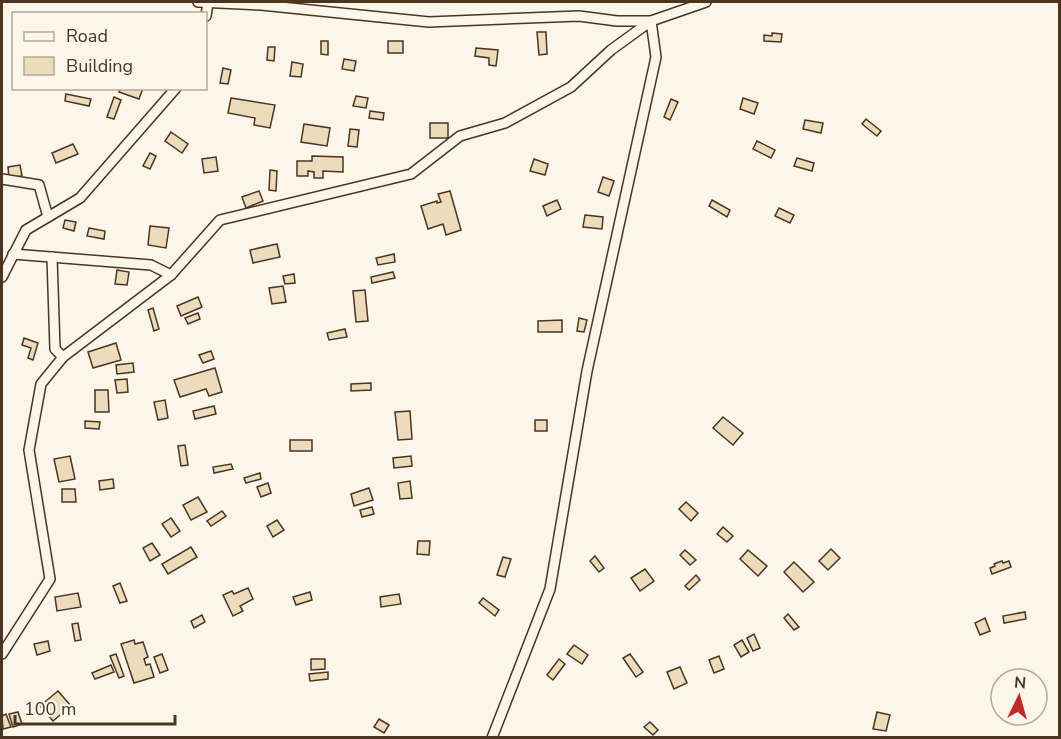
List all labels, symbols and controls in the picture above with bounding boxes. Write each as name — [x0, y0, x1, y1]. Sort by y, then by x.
legend — [12, 12, 207, 90]
text: Road — [66, 24, 108, 48]
text: Building — [66, 54, 133, 78]
north arrow — [989, 667, 1049, 727]
text: N — [1013, 672, 1027, 695]
scale bar — [15, 688, 176, 726]
text: 100 m — [24, 697, 76, 721]

